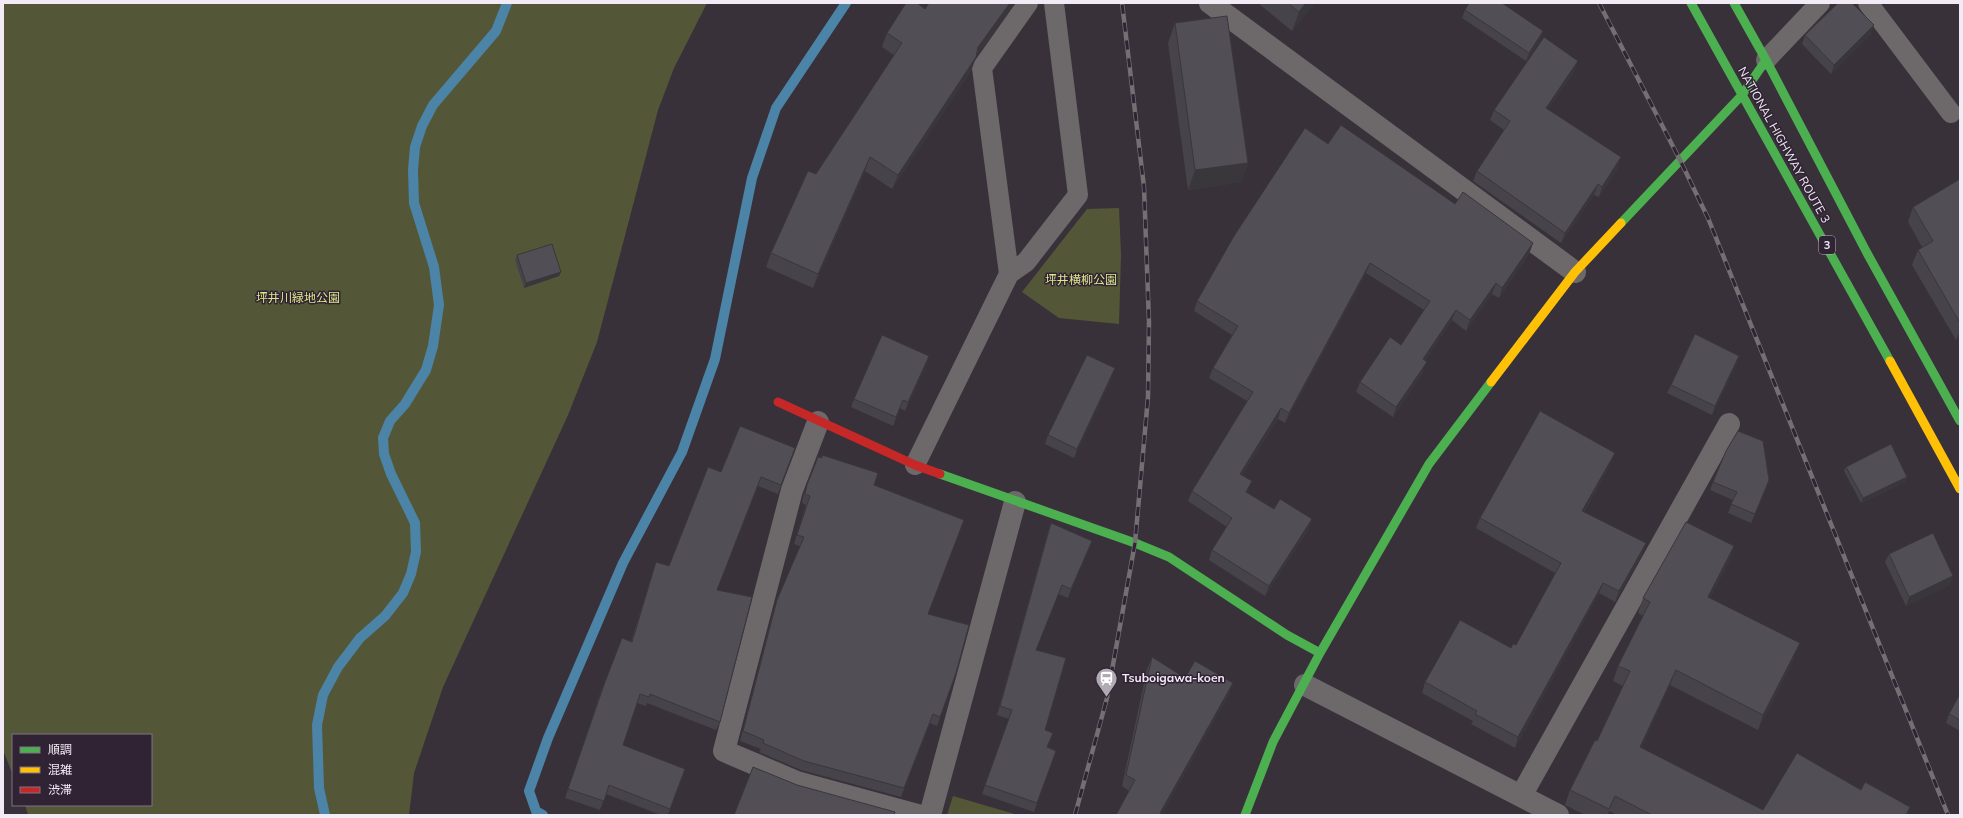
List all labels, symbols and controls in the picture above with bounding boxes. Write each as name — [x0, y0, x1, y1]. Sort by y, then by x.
street label: NATIONAL HIGHWAY ROUTE 3 — [1735, 64, 1834, 225]
road number: 3 — [1819, 236, 1835, 254]
park label: 坪井横柳公園 — [1045, 272, 1117, 287]
park label: 坪井川緑地公園 — [256, 290, 340, 305]
station icon: Tsuboigawa-koen — [1094, 665, 1120, 698]
place label: Tsuboigawa-koen — [1122, 670, 1225, 685]
legend — [12, 734, 152, 806]
text: 順調 — [48, 742, 72, 757]
text: 混雑 — [48, 762, 72, 777]
text: 渋滞 — [48, 782, 72, 797]

